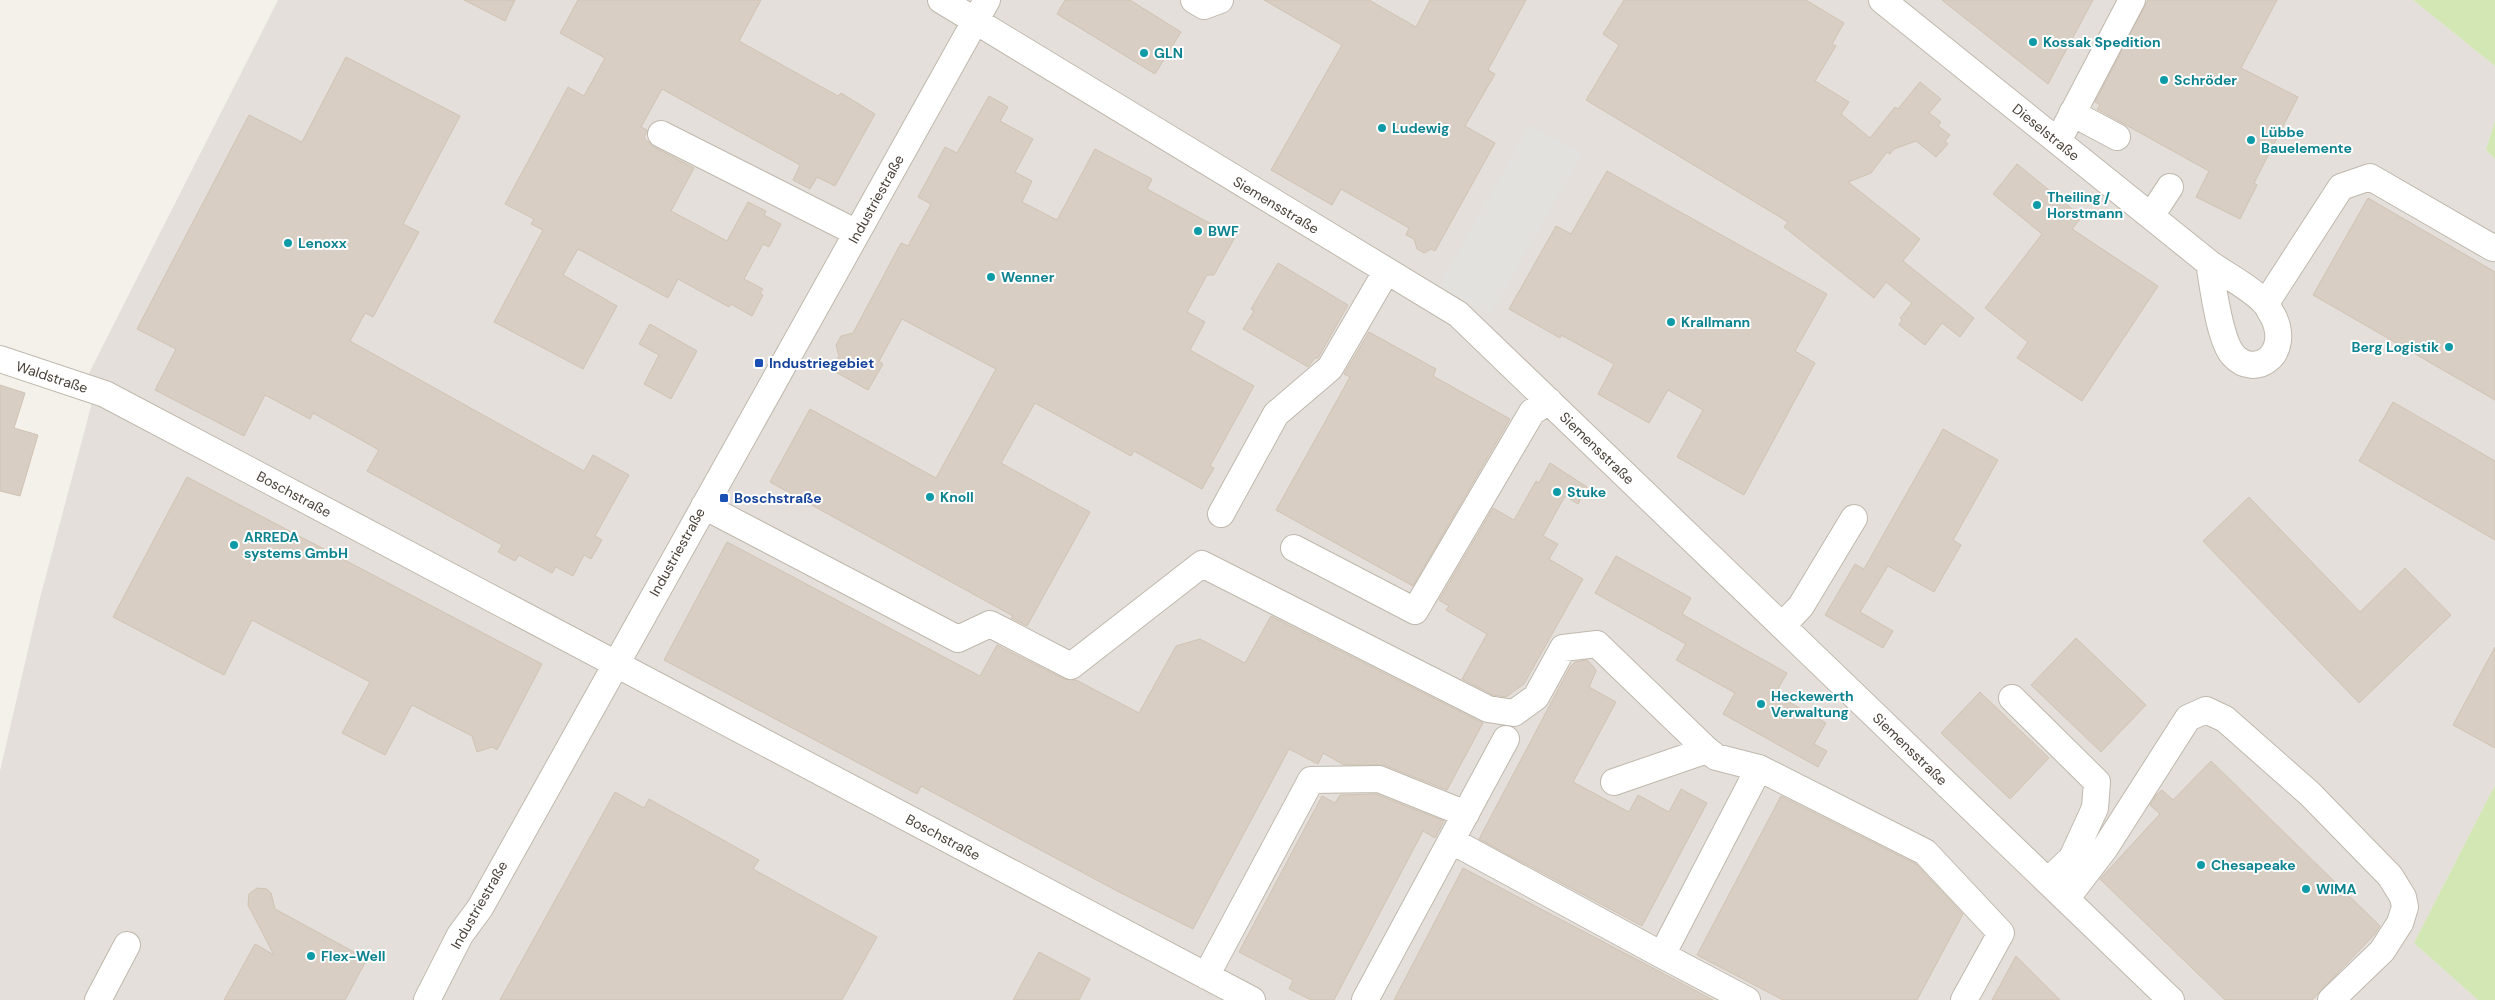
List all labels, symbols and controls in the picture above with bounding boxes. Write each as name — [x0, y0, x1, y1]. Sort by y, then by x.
place label: Kossak Spedition — [2043, 33, 2161, 51]
marker: Kossak Spedition — [2027, 36, 2039, 48]
place label: GLN — [1154, 44, 1183, 62]
marker: GLN — [1138, 47, 1150, 59]
place label: Schröder — [2174, 71, 2237, 89]
marker: Schröder — [2158, 74, 2170, 86]
street label: Dieselstraße — [2009, 99, 2083, 165]
place label: Ludewig — [1392, 119, 1449, 137]
marker: Ludewig — [1376, 122, 1388, 134]
place label: Lübbe Bauelemente — [2261, 123, 2352, 157]
marker: Lübbe Bauelemente — [2245, 134, 2257, 146]
street label: Industriestraße — [844, 151, 908, 247]
street label: Siemensstraße — [1230, 172, 1322, 238]
place label: Theiling / Horstmann — [2047, 188, 2123, 222]
marker: Theiling / Horstmann — [2031, 199, 2043, 211]
place label: BWF — [1208, 222, 1239, 240]
marker: BWF — [1192, 225, 1204, 237]
place label: Lenoxx — [298, 234, 347, 252]
marker: Lenoxx — [282, 237, 294, 249]
place label: Wenner — [1001, 268, 1055, 286]
marker: Wenner — [985, 271, 997, 283]
place label: Krallmann — [1681, 313, 1750, 331]
marker: Krallmann — [1665, 316, 1677, 328]
place label: Berg Logistik — [2351, 338, 2439, 356]
marker: Berg Logistik — [2443, 341, 2455, 353]
place label: Industriegebiet — [769, 354, 874, 372]
street label: Waldstraße — [14, 357, 90, 397]
marker: Industriegebiet — [753, 357, 765, 369]
street label: Siemensstraße — [1556, 408, 1638, 488]
street label: Boschstraße — [254, 467, 334, 521]
place label: Stuke — [1567, 483, 1606, 501]
marker: Stuke — [1551, 486, 1563, 498]
place label: Knoll — [940, 488, 974, 506]
place label: Boschstraße — [734, 489, 822, 507]
marker: Knoll — [924, 491, 936, 503]
marker: Boschstraße — [718, 492, 730, 504]
street label: Industriestraße — [645, 504, 709, 600]
place label: ARREDA systems GmbH — [244, 528, 348, 562]
marker: ARREDA systems GmbH — [228, 539, 240, 551]
place label: Heckewerth Verwaltung — [1771, 687, 1854, 721]
marker: Heckewerth Verwaltung — [1755, 698, 1767, 710]
street label: Siemensstraße — [1869, 709, 1951, 789]
street label: Boschstraße — [903, 810, 983, 864]
place label: Chesapeake — [2211, 856, 2296, 874]
street label: Industriestraße — [446, 858, 512, 952]
marker: Chesapeake — [2195, 859, 2207, 871]
place label: WIMA — [2316, 880, 2356, 898]
marker: WIMA — [2300, 883, 2312, 895]
place label: Flex-Well — [321, 947, 385, 965]
marker: Flex-Well — [305, 950, 317, 962]

